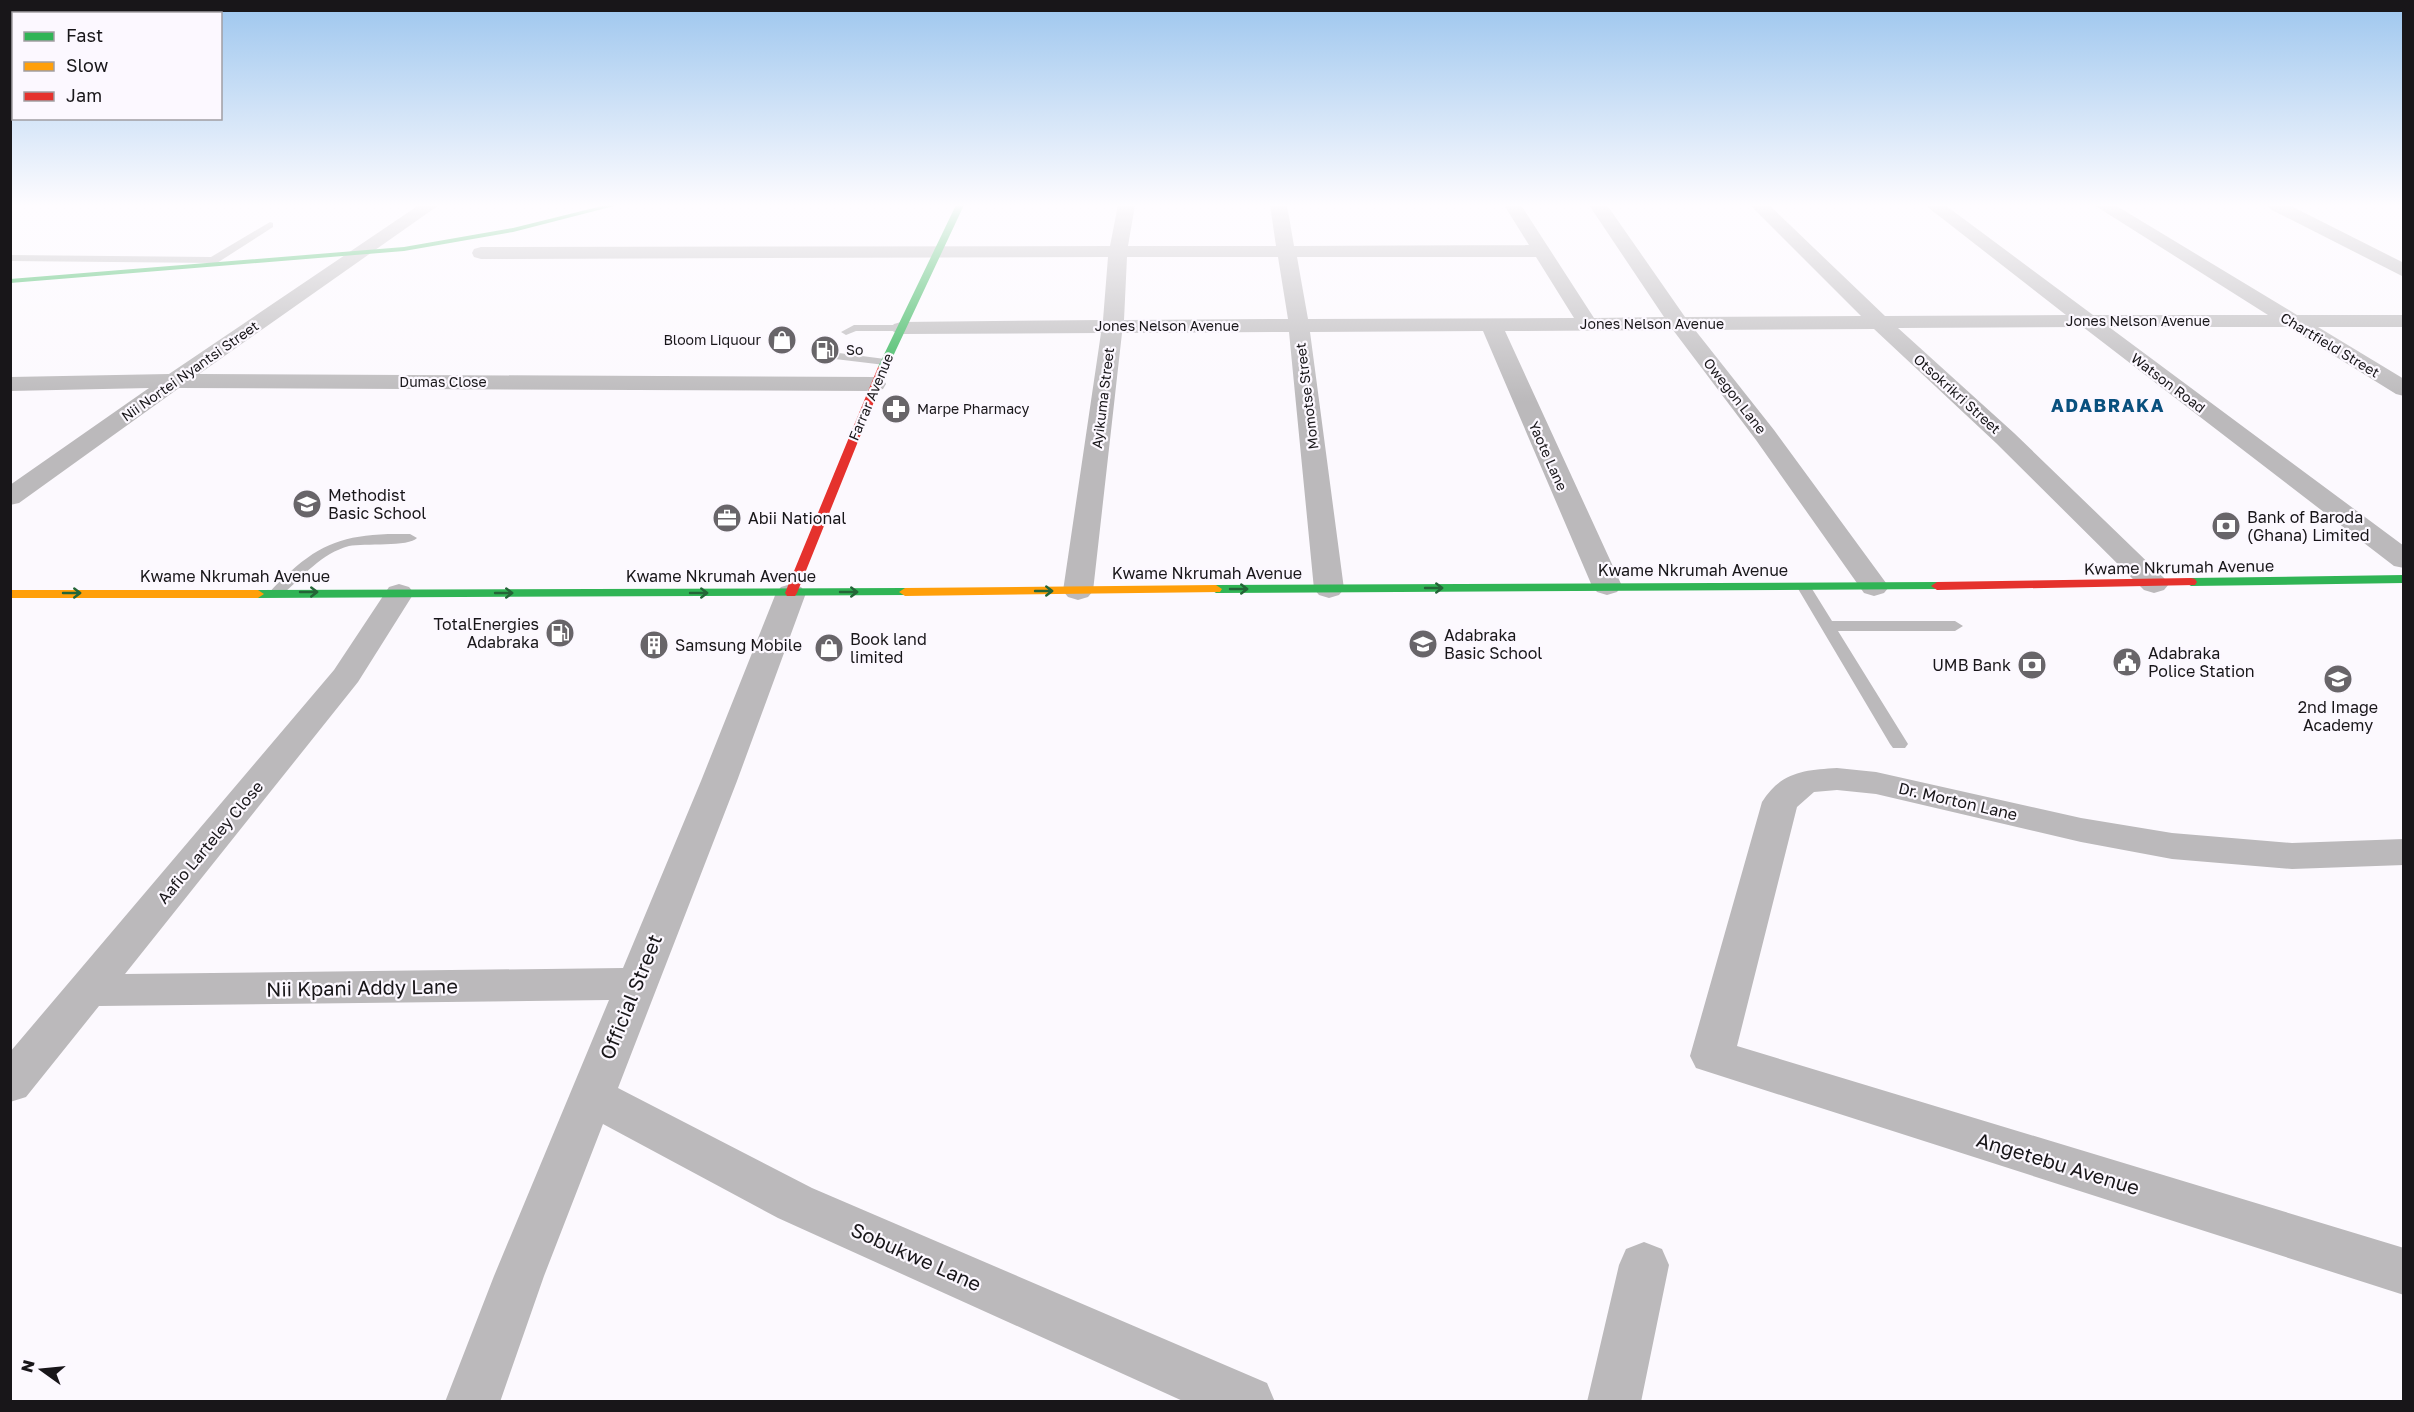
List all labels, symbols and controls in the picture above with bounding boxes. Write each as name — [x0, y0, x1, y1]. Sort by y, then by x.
legend — [12, 12, 222, 120]
text: Fast — [66, 24, 103, 46]
text: Slow — [66, 54, 109, 76]
text: Jam — [66, 84, 102, 106]
street label: Chartfield Street — [2278, 308, 2383, 381]
street label: Jones Nelson Avenue — [2066, 312, 2210, 329]
street label: Jones Nelson Avenue — [1580, 315, 1724, 332]
street label: Nii Nortei Nyantsi Street — [118, 317, 262, 424]
street label: Jones Nelson Avenue — [1095, 317, 1239, 334]
shop icon: Bloom Liquour — [766, 324, 798, 356]
place label: Bloom Liquour — [663, 331, 762, 348]
fuel station icon: So — [809, 334, 841, 366]
place label: So — [846, 341, 863, 358]
street label: Momotse Street — [1292, 342, 1321, 450]
street label: Ayikuma Street — [1088, 346, 1117, 449]
street label: Watson Road — [2128, 349, 2209, 416]
street label: Otsokrikri Street — [1910, 350, 2004, 437]
street label: Farrar Avenue — [845, 351, 897, 443]
street label: Owegon Lane — [1701, 354, 1770, 437]
street label: Dumas Close — [399, 373, 487, 390]
pharmacy icon: Marpe Pharmacy — [880, 393, 912, 425]
district label: ADABRAKA — [2051, 394, 2165, 416]
place label: Marpe Pharmacy — [917, 400, 1029, 417]
street label: Yaote Lane — [1526, 418, 1571, 493]
place label: Methodist Basic School — [328, 485, 426, 523]
school or university icon: Methodist Basic School — [291, 488, 323, 520]
office icon: Abii National — [711, 502, 743, 534]
place label: Bank of Baroda (Ghana) Limited — [2247, 507, 2370, 545]
place label: Abii National — [748, 508, 846, 528]
bank icon: Bank of Baroda (Ghana) Limited — [2210, 510, 2242, 542]
street label: Kwame Nkrumah Avenue — [2084, 555, 2274, 579]
street label: Kwame Nkrumah Avenue — [1598, 560, 1788, 580]
street label: Kwame Nkrumah Avenue — [1112, 563, 1302, 583]
street label: Kwame Nkrumah Avenue — [140, 566, 330, 586]
street label: Kwame Nkrumah Avenue — [626, 566, 816, 586]
one-way arrow — [1424, 582, 1444, 594]
one-way arrow — [1229, 583, 1249, 595]
one-way arrow — [1034, 585, 1054, 597]
one-way arrow — [298, 586, 318, 598]
one-way arrow — [61, 587, 81, 599]
one-way arrow — [493, 587, 513, 599]
one-way arrow — [688, 587, 708, 599]
one-way arrow — [839, 587, 859, 598]
place label: TotalEnergies Adabraka — [434, 614, 539, 652]
fuel station icon: TotalEnergies Adabraka — [544, 617, 576, 649]
place label: Adabraka Basic School — [1444, 625, 1542, 663]
school or university icon: Adabraka Basic School — [1407, 628, 1439, 660]
building icon: Samsung Mobile — [638, 629, 670, 661]
place label: Book land limited — [850, 629, 927, 667]
shop icon: Book land limited — [813, 632, 845, 664]
place label: Samsung Mobile — [675, 635, 802, 655]
place label: Adabraka Police Station — [2148, 643, 2255, 681]
public building icon: Adabraka Police Station — [2111, 646, 2143, 678]
bank icon: UMB Bank — [2016, 649, 2048, 681]
place label: UMB Bank — [1932, 655, 2011, 675]
school or university icon: 2nd Image Academy — [2322, 663, 2354, 695]
place label: 2nd Image Academy — [2298, 697, 2378, 735]
street label: Aafio Larteley Close — [153, 777, 267, 907]
street label: Dr. Morton Lane — [1897, 778, 2019, 824]
street label: Official Street — [594, 930, 666, 1063]
street label: Nii Kpani Addy Lane — [266, 973, 458, 1001]
street label: Angetebu Avenue — [1974, 1127, 2143, 1199]
street label: Sobukwe Lane — [848, 1217, 985, 1296]
north arrow — [12, 1340, 72, 1400]
text: N — [16, 1358, 39, 1375]

